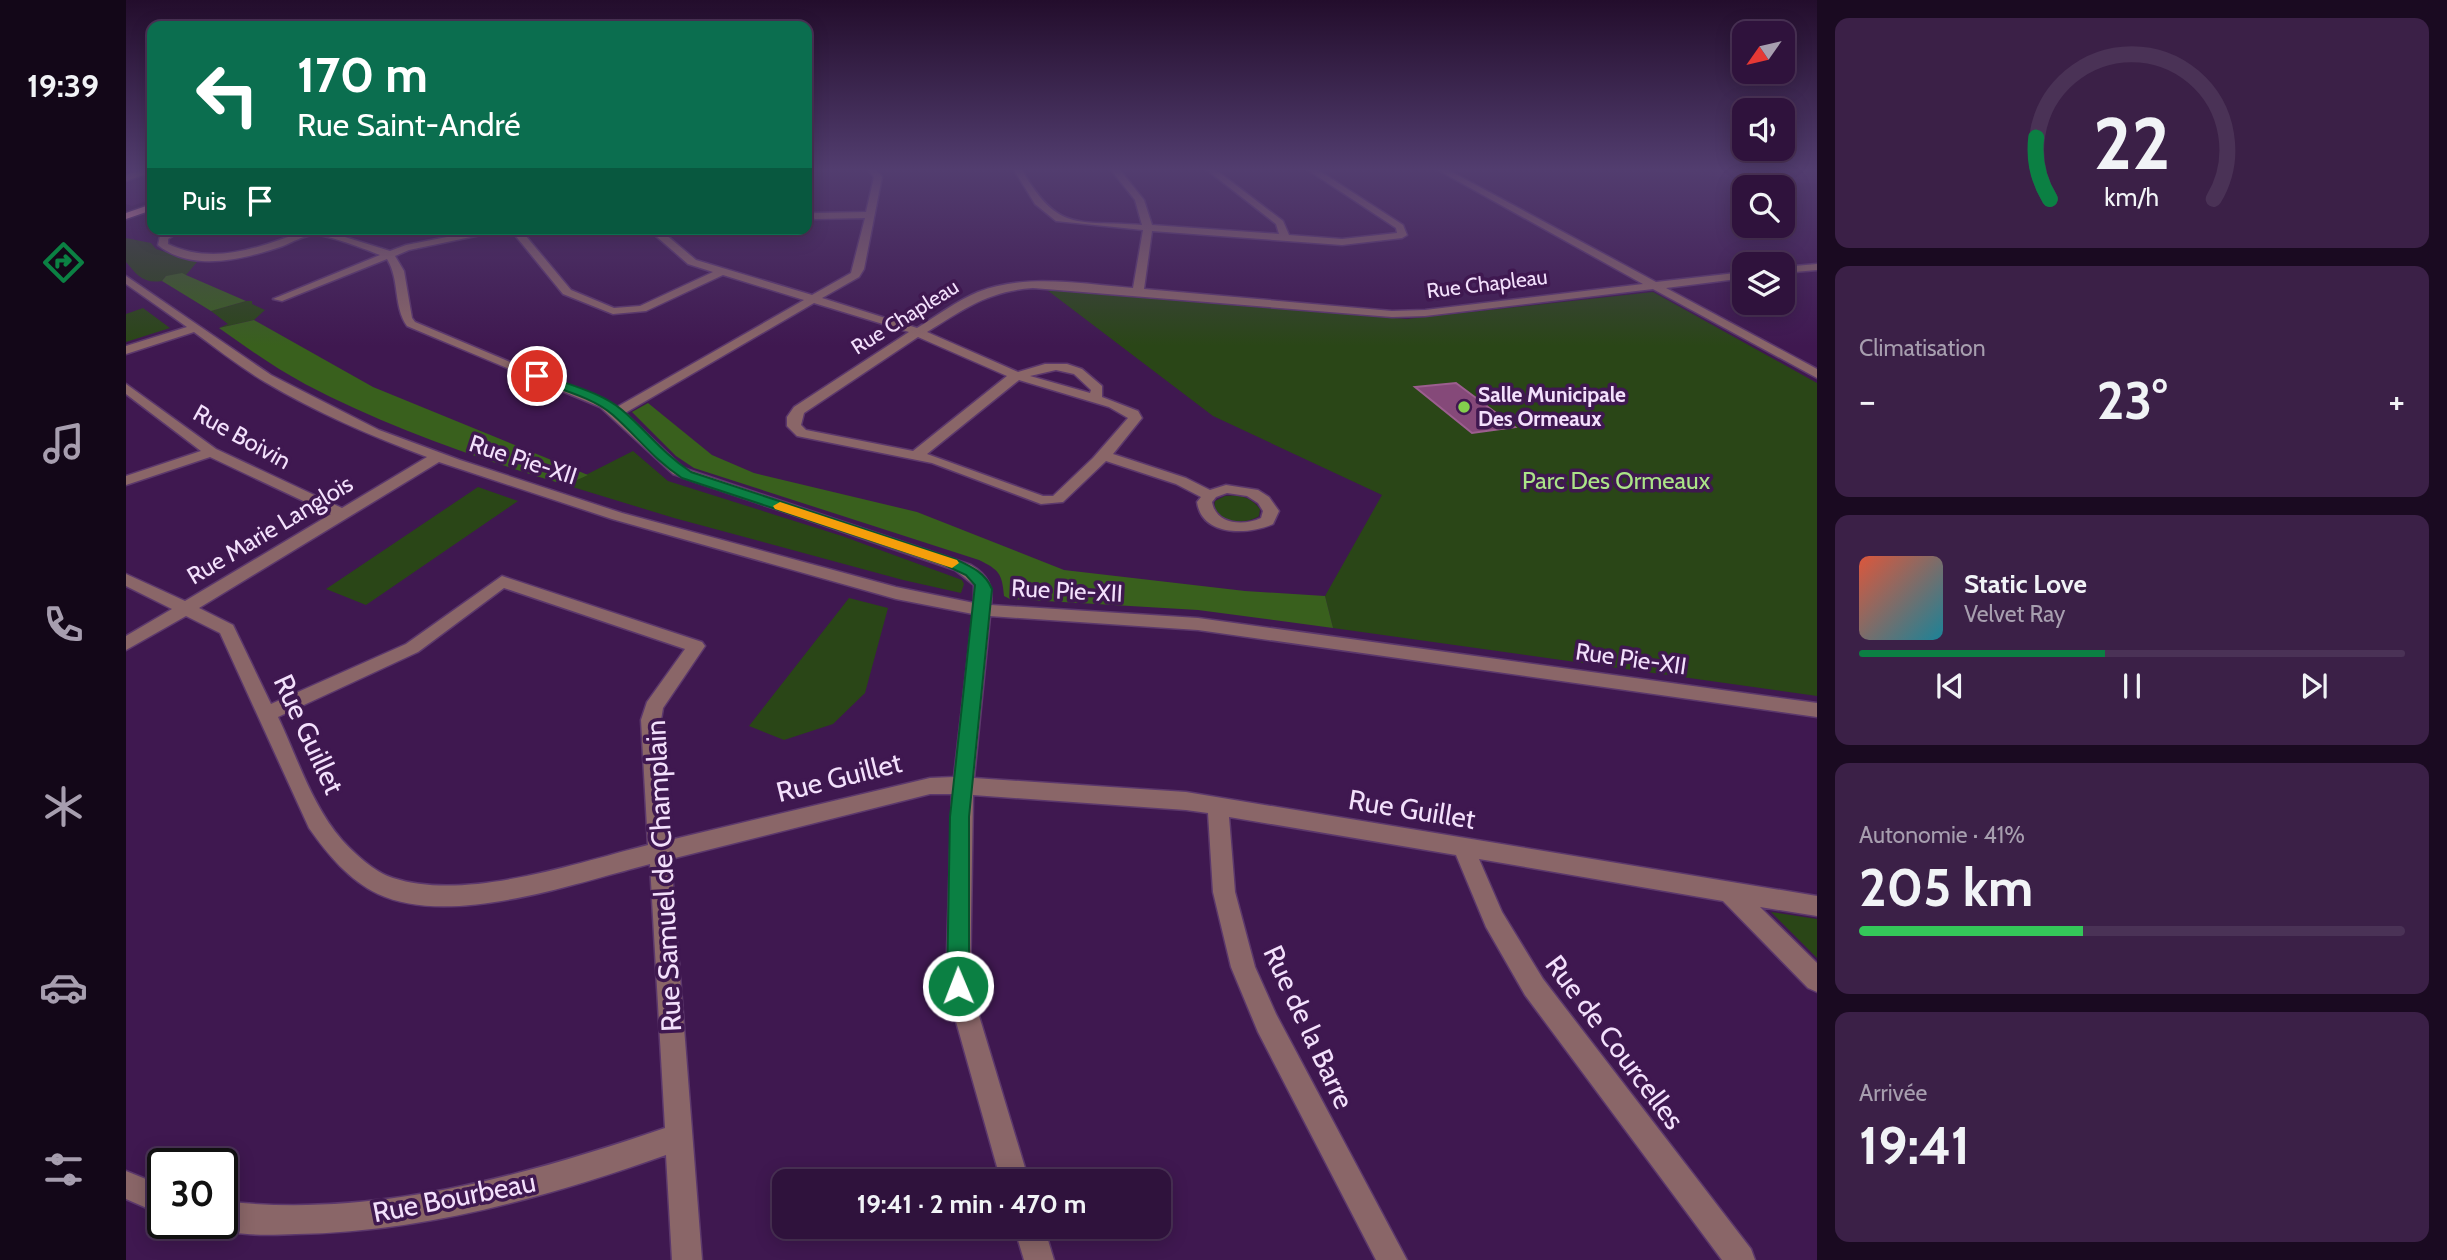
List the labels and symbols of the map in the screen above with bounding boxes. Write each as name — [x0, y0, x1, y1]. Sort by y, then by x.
north arrow — [1732, 21, 1796, 84]
street label: Rue Chapleau — [1425, 264, 1549, 303]
street label: Rue Chapleau — [847, 274, 963, 359]
pin — [507, 346, 567, 406]
place label: Salle Municipale Des Ormeaux — [1478, 382, 1626, 431]
street label: Rue Boivin — [188, 398, 296, 475]
marker: Salle Municipale Des Ormeaux — [1456, 399, 1472, 415]
street label: Rue Pie-XII — [466, 428, 581, 491]
park label: Parc Des Ormeaux — [1522, 466, 1711, 495]
street label: Rue Marie Langlois — [182, 469, 358, 591]
street label: Rue Pie-XII — [1010, 573, 1124, 608]
street label: Rue Pie-XII — [1574, 636, 1688, 681]
street label: Rue Guillet — [267, 669, 351, 799]
street label: Rue Samuel de Champlain — [638, 719, 688, 1033]
street label: Rue Guillet — [773, 745, 905, 809]
street label: Rue Guillet — [1346, 782, 1478, 836]
street label: Rue de la Barre — [1256, 940, 1362, 1114]
street label: Rue de Courcelles — [1538, 948, 1692, 1136]
position arrow — [921, 949, 995, 1023]
speed limit sign: 30 — [147, 1148, 238, 1239]
street label: Rue Bourbeau — [370, 1165, 538, 1229]

